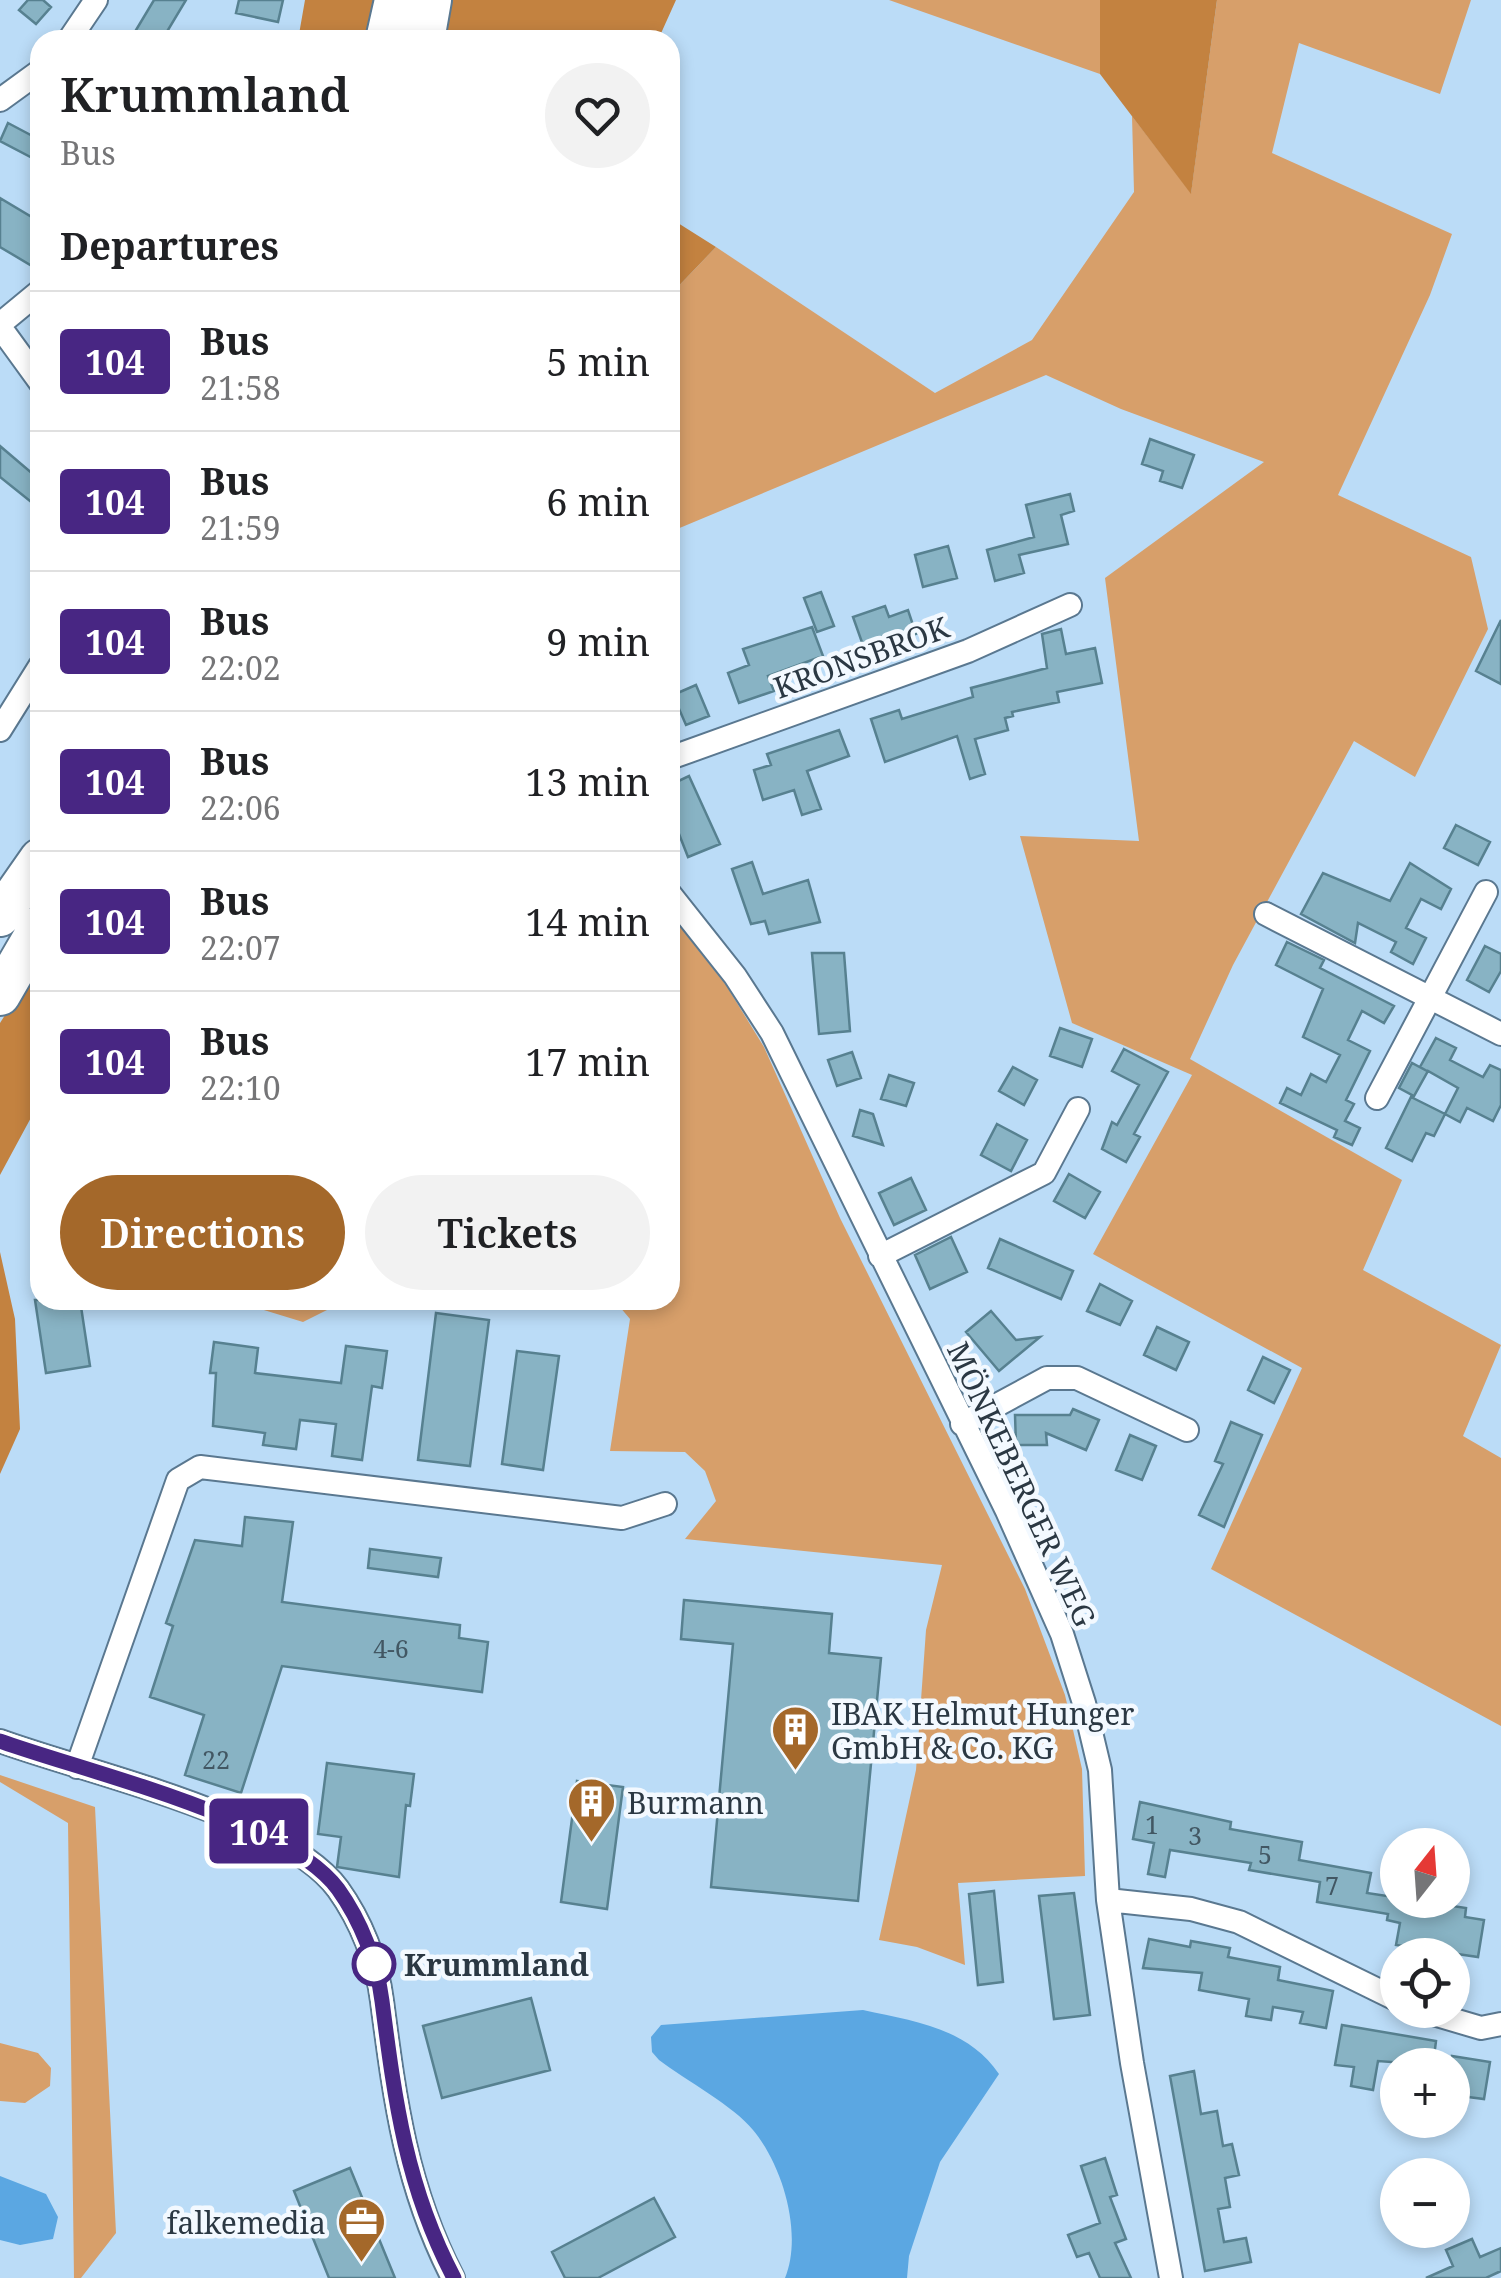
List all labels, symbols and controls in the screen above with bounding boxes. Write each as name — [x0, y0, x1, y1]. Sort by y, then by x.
text: Krummland — [60, 61, 350, 126]
button: heart — [545, 63, 650, 168]
text: Bus — [60, 131, 116, 174]
text: Departures — [60, 219, 279, 271]
text: Bus — [200, 314, 269, 366]
text: 5 min — [546, 335, 650, 387]
text: 104 — [85, 338, 145, 385]
text: 21:58 — [200, 366, 281, 409]
text: Bus — [200, 454, 269, 506]
text: 6 min — [546, 475, 650, 527]
text: 104 — [85, 478, 145, 525]
text: 21:59 — [200, 506, 281, 549]
text: Bus — [200, 594, 269, 646]
street label: KRONSBROK — [768, 606, 955, 708]
text: 9 min — [546, 615, 650, 667]
text: 104 — [85, 618, 145, 665]
text: 22:02 — [200, 646, 281, 689]
text: Bus — [200, 734, 269, 786]
text: 13 min — [525, 755, 650, 807]
text: 104 — [85, 758, 145, 805]
text: 22:06 — [200, 786, 281, 829]
text: Bus — [200, 874, 269, 926]
text: 14 min — [525, 895, 650, 947]
text: 104 — [85, 898, 145, 945]
text: 22:07 — [200, 926, 281, 969]
text: Bus — [200, 1014, 269, 1066]
text: 17 min — [525, 1035, 650, 1087]
text: 104 — [85, 1038, 145, 1085]
text: 22:10 — [200, 1066, 281, 1109]
button: Directions — [60, 1175, 345, 1290]
button: Tickets — [365, 1175, 650, 1290]
street label: MÖNKEBERGER WEG — [938, 1335, 1106, 1633]
house number: 4-6 — [373, 1631, 409, 1665]
place label: IBAK Helmut Hunger GmbH & Co. KG — [831, 1693, 1134, 1768]
building icon: IBAK Helmut Hunger GmbH & Co. KG — [770, 1704, 822, 1772]
house number: 22 — [202, 1742, 230, 1776]
building icon: Burmann — [566, 1776, 618, 1844]
place label: Burmann — [627, 1782, 764, 1823]
line badge: 104 — [202, 1798, 316, 1864]
house number: 1 — [1145, 1807, 1159, 1841]
text: 104 — [229, 1808, 289, 1855]
house number: 3 — [1188, 1818, 1202, 1852]
north arrow — [1380, 1828, 1470, 1918]
map controls — [1380, 1828, 1470, 2248]
house number: 5 — [1258, 1837, 1272, 1871]
house number: 7 — [1325, 1868, 1339, 1902]
button: locate — [1380, 1938, 1470, 2028]
marker: Krummland — [353, 1943, 395, 1985]
place label: Krummland — [404, 1944, 589, 1985]
button: + — [1380, 2048, 1470, 2138]
button: − — [1380, 2158, 1470, 2248]
office icon: falkemedia — [335, 2196, 387, 2264]
place label: falkemedia — [166, 2202, 326, 2243]

